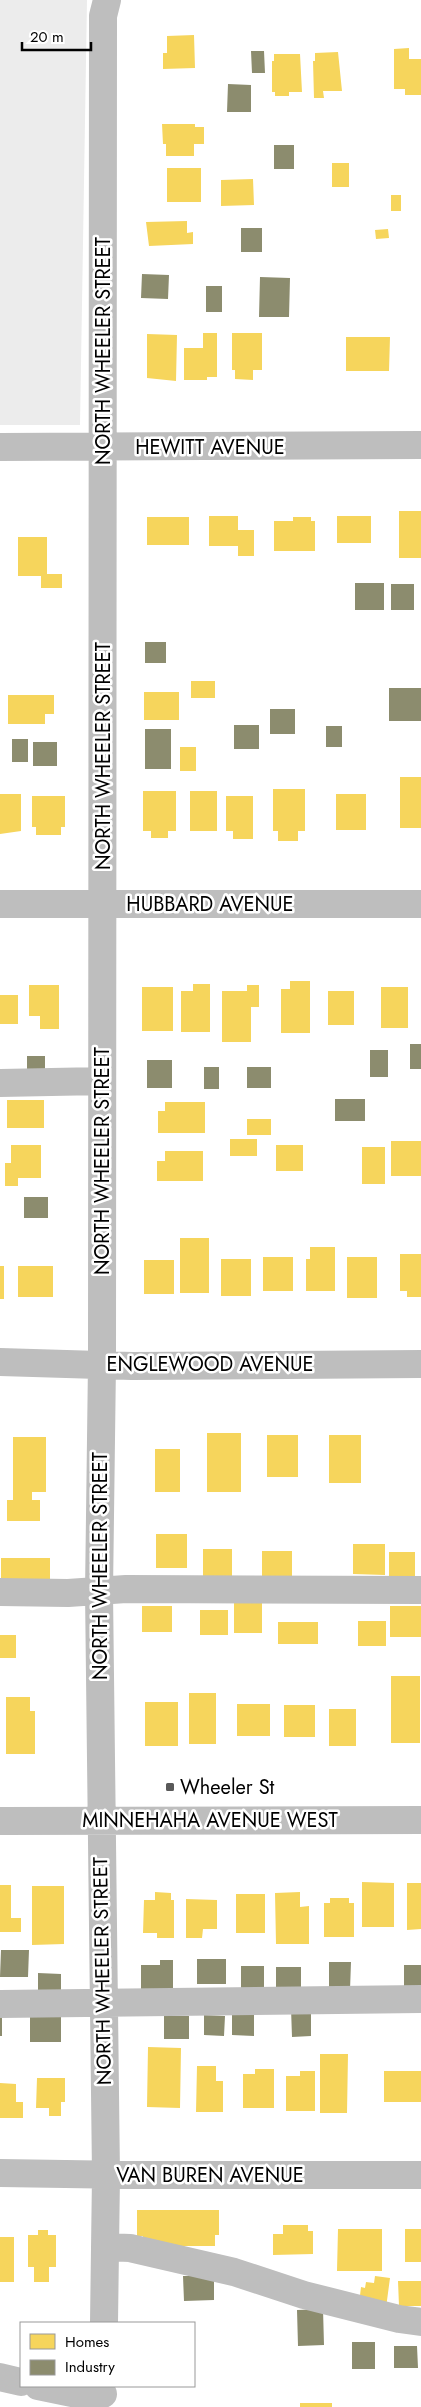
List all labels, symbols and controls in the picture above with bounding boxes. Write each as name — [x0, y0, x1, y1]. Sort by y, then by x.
scale bar — [22, 20, 91, 52]
text: 20 m — [30, 26, 64, 48]
street label: NORTH WHEELER STREET — [89, 236, 118, 465]
street label: HEWITT AVENUE — [135, 433, 285, 462]
street label: NORTH WHEELER STREET — [89, 641, 118, 870]
street label: HUBBARD AVENUE — [126, 890, 294, 919]
street label: NORTH WHEELER STREET — [88, 1046, 117, 1275]
street label: ENGLEWOOD AVENUE — [106, 1350, 314, 1379]
street label: NORTH WHEELER STREET — [86, 1451, 115, 1680]
place label: Wheeler St — [180, 1773, 275, 1802]
marker: Wheeler St — [164, 1781, 176, 1793]
street label: MINNEHAHA AVENUE WEST — [82, 1806, 338, 1835]
street label: NORTH WHEELER STREET — [86, 1856, 119, 2085]
street label: VAN BUREN AVENUE — [116, 2161, 304, 2190]
legend — [20, 2322, 195, 2387]
text: Homes — [65, 2331, 109, 2353]
text: Industry — [65, 2356, 115, 2378]

